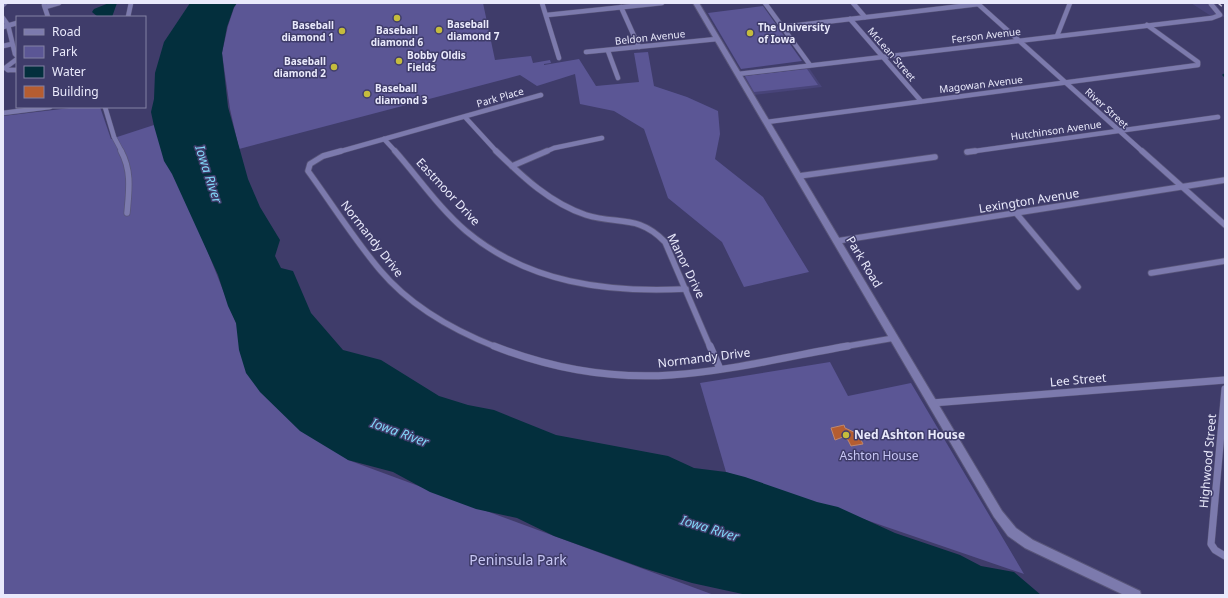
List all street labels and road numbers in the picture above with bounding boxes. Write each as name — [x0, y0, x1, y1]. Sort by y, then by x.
street label: McLean Street — [865, 24, 920, 84]
street label: Ferson Avenue — [951, 24, 1022, 46]
street label: Beldon Avenue — [614, 26, 686, 48]
street label: Magowan Avenue — [938, 72, 1024, 96]
street label: Park Place — [475, 84, 526, 110]
street label: River Street — [1082, 85, 1132, 132]
street label: Hutchinson Avenue — [1010, 117, 1103, 143]
street label: Eastmoor Drive — [412, 154, 484, 229]
street label: Lexington Avenue — [978, 184, 1081, 217]
street label: Normandy Drive — [337, 197, 408, 281]
street label: Manor Drive — [663, 231, 710, 301]
street label: Park Road — [842, 233, 886, 291]
street label: Normandy Drive — [657, 343, 751, 372]
street label: Lee Street — [1049, 369, 1107, 390]
street label: Highwood Street — [1195, 412, 1220, 509]

